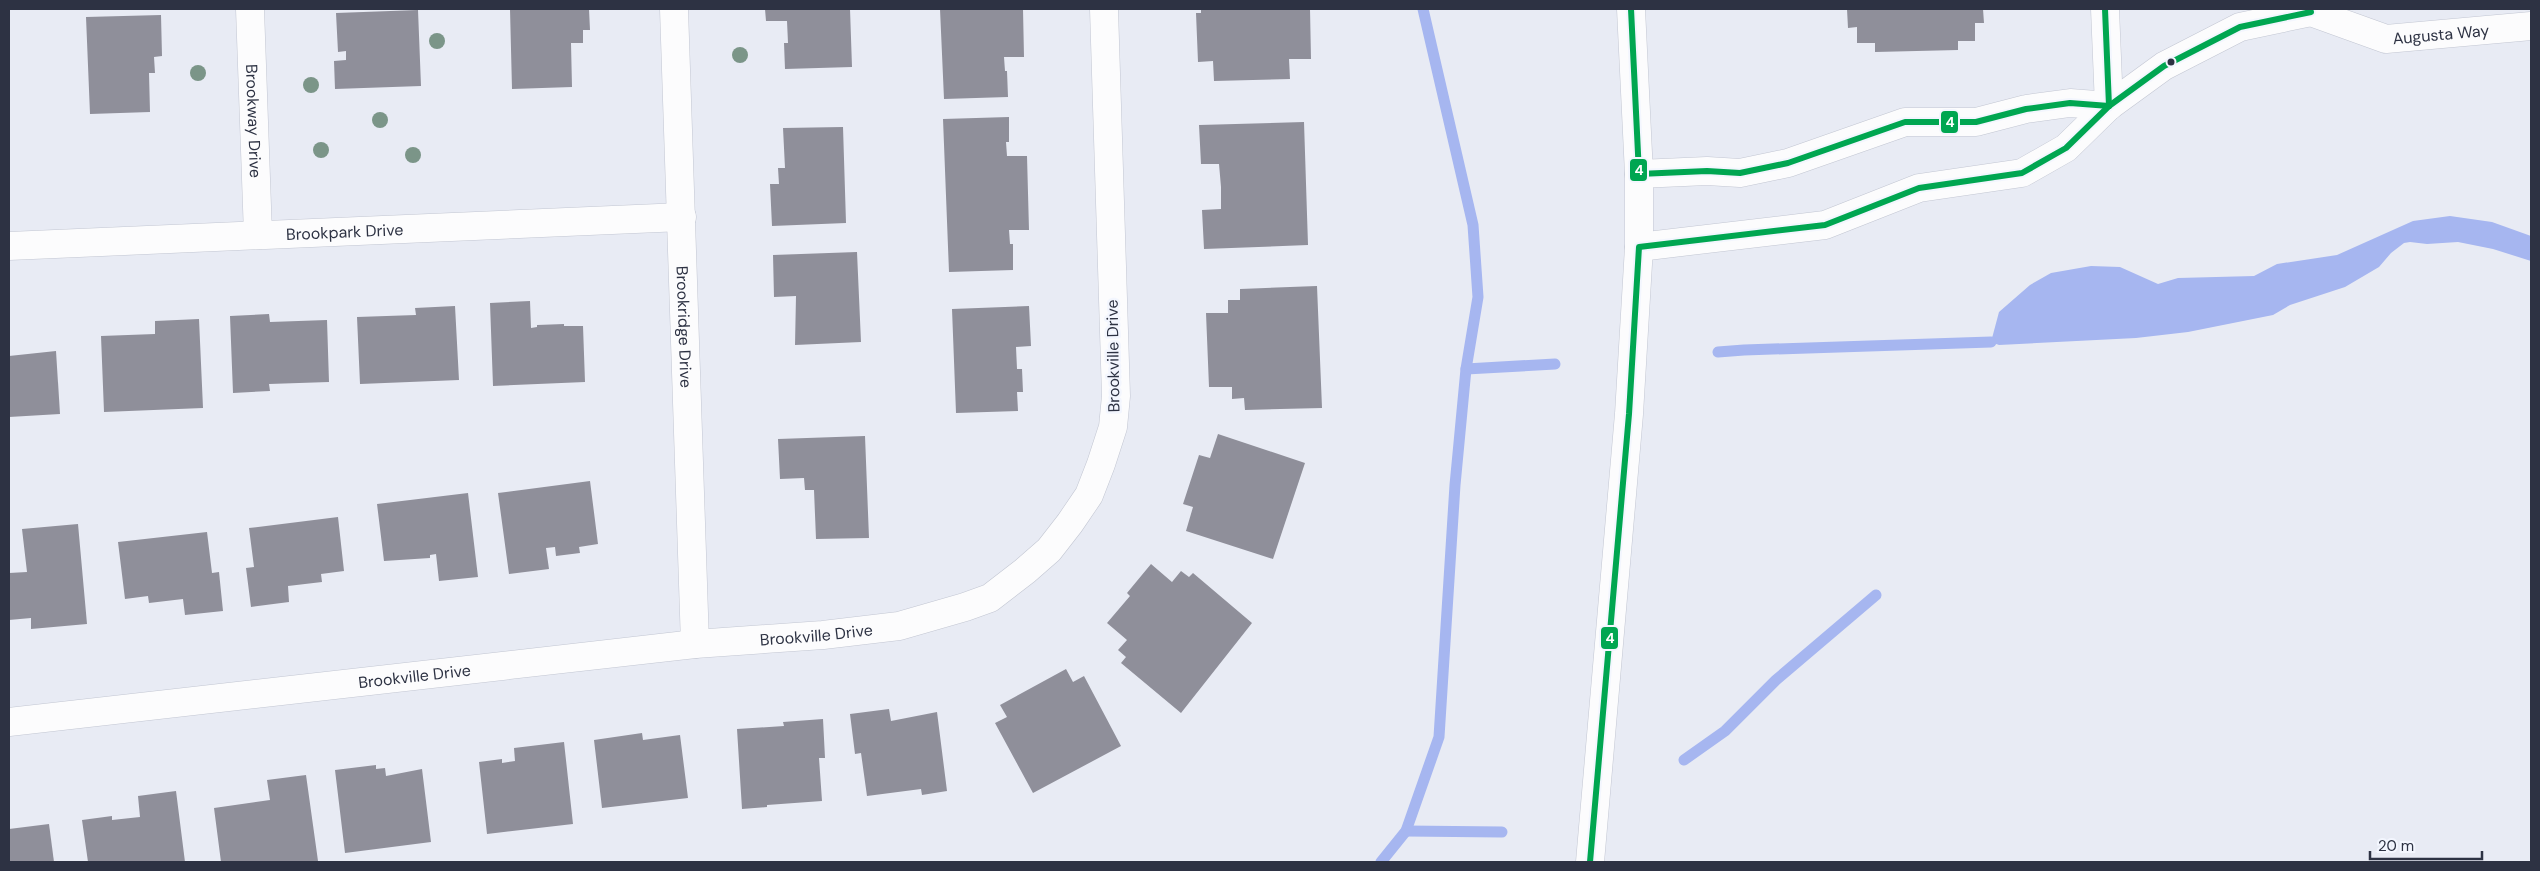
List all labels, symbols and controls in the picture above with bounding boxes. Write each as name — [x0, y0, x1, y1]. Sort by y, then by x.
street label: Augusta Way — [2392, 19, 2490, 49]
unlabelled marker — [2166, 57, 2176, 67]
street label: Brookway Drive — [241, 64, 266, 178]
line badge: 4 — [1940, 110, 1959, 134]
text: 4 — [1945, 113, 1955, 131]
line badge: 4 — [1629, 158, 1648, 182]
text: 4 — [1634, 161, 1644, 179]
street label: Brookpark Drive — [286, 219, 404, 245]
street label: Brookridge Drive — [672, 265, 697, 388]
street label: Brookville Drive — [1102, 299, 1124, 413]
street label: Brookville Drive — [759, 619, 874, 650]
line badge: 4 — [1600, 626, 1619, 650]
text: 4 — [1605, 629, 1615, 647]
street label: Brookville Drive — [357, 659, 472, 693]
scale bar — [2370, 828, 2482, 860]
text: 20 m — [2378, 836, 2414, 856]

